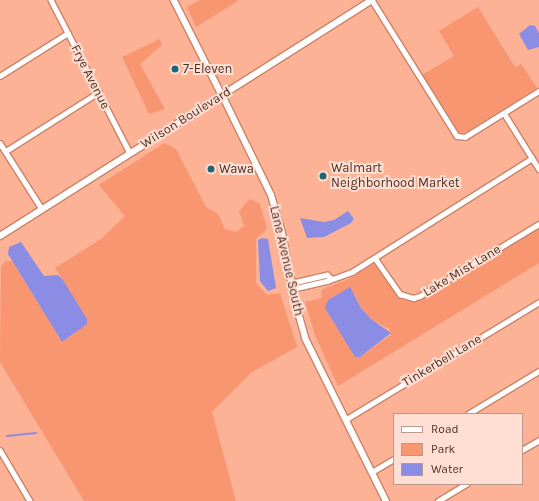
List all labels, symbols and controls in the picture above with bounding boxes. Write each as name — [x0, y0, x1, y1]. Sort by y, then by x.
street label: Frye Avenue — [67, 42, 113, 112]
place label: 7-Eleven — [183, 61, 232, 77]
marker: 7-Eleven — [170, 64, 180, 74]
street label: Wilson Boulevard — [138, 84, 234, 152]
place label: Wawa — [219, 161, 254, 177]
place label: Walmart Neighborhood Market — [331, 161, 460, 192]
marker: Wawa — [206, 164, 216, 174]
marker: Walmart Neighborhood Market — [318, 171, 328, 181]
street label: Lane Avenue South — [266, 205, 306, 317]
street label: Lake Mist Lane — [420, 242, 504, 300]
street label: Tinkerbell Lane — [400, 331, 484, 391]
legend — [393, 413, 523, 485]
text: Road — [431, 422, 459, 436]
text: Park — [431, 442, 455, 456]
text: Water — [431, 462, 463, 476]

